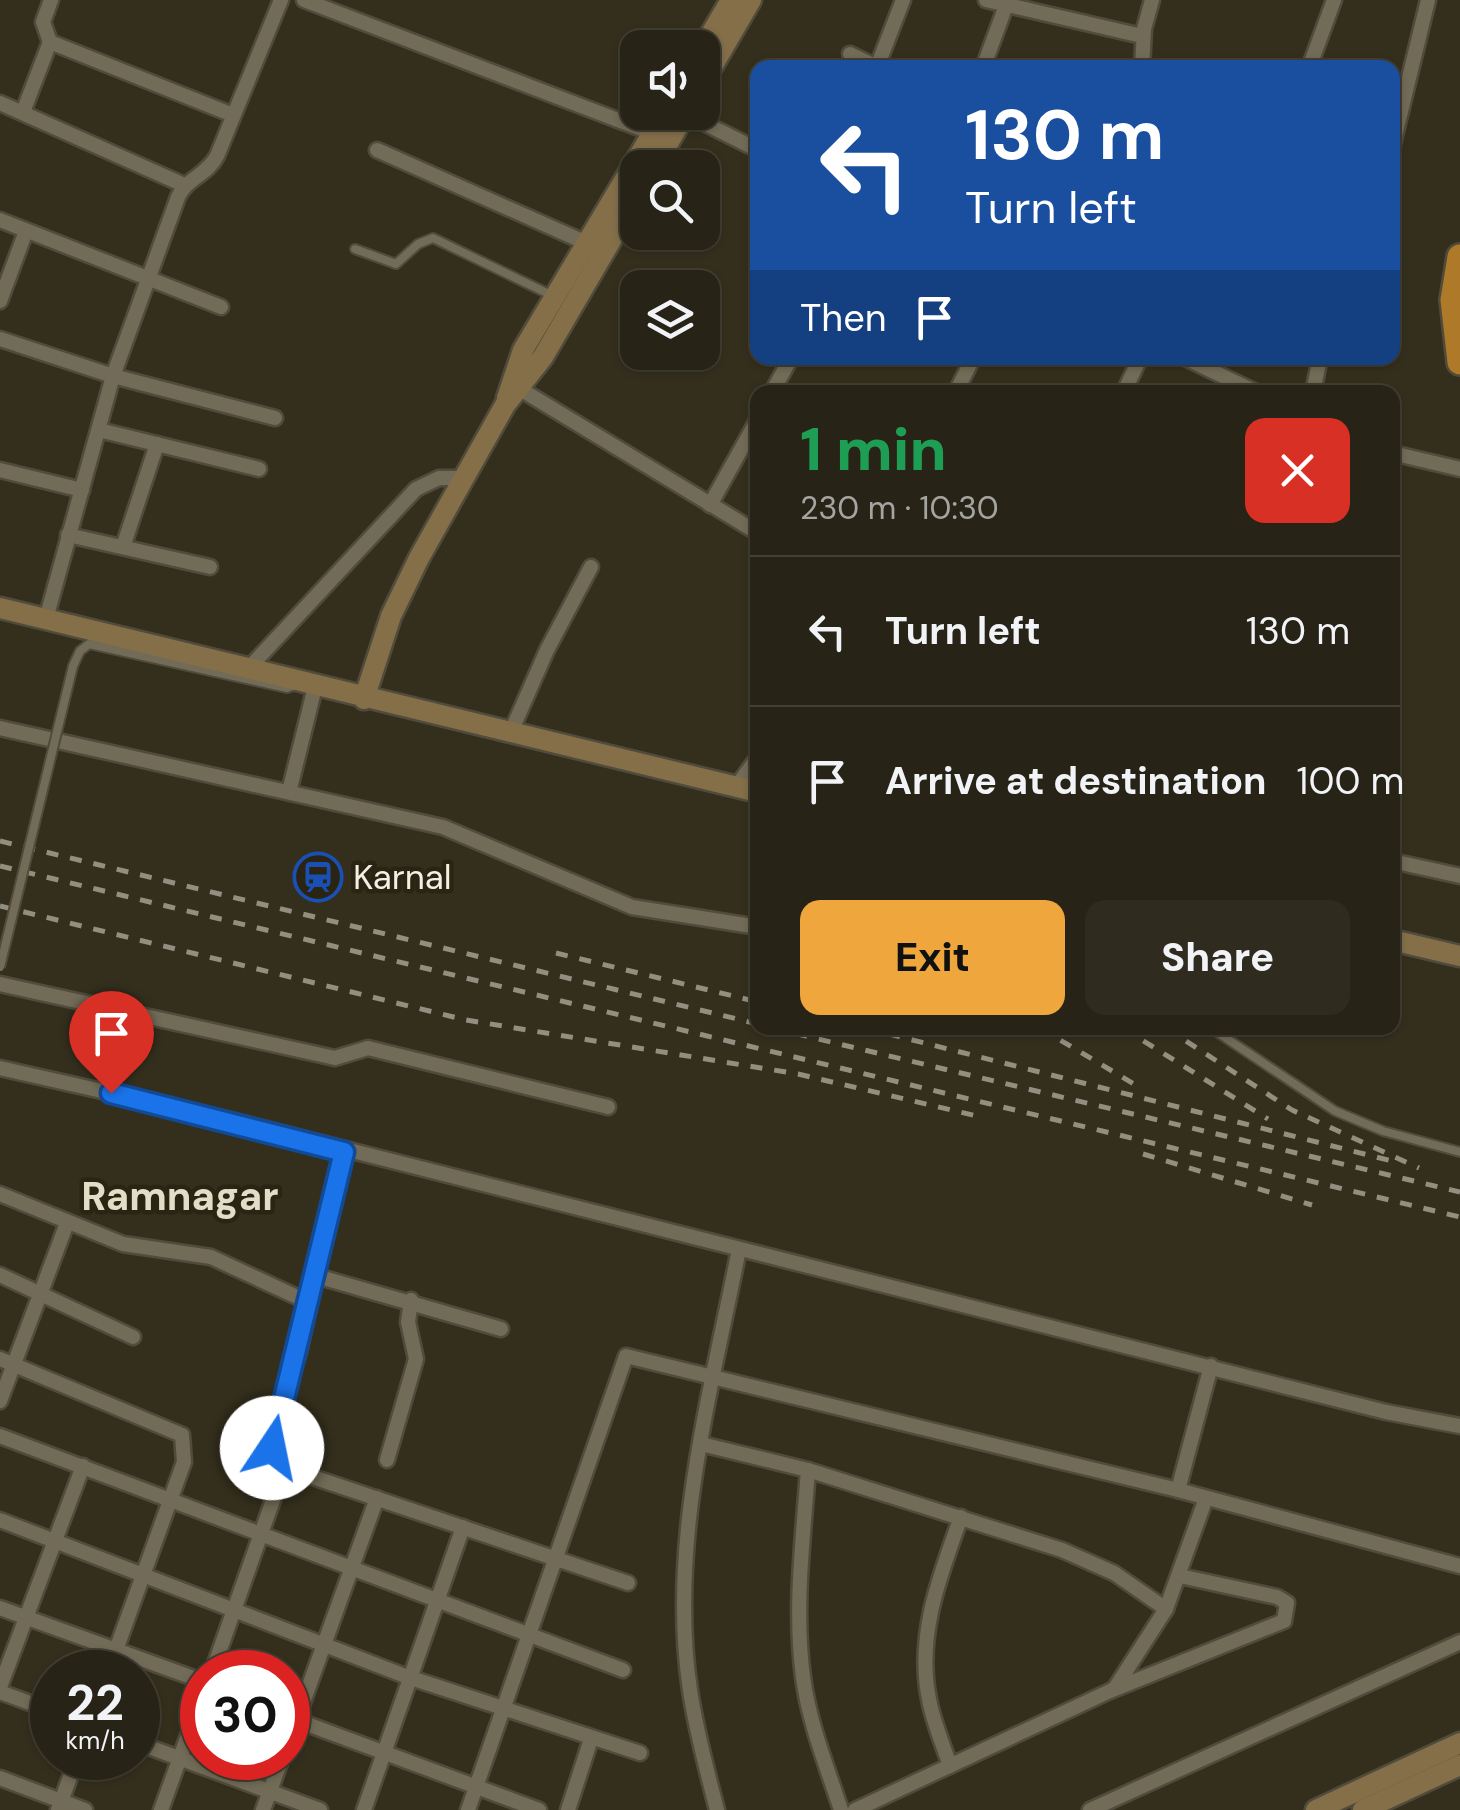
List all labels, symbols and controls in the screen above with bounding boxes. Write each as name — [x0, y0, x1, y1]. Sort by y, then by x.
map controls — [620, 30, 720, 370]
button: sound — [620, 30, 720, 130]
text: 130 m — [965, 90, 1164, 181]
icon: left — [800, 100, 930, 230]
button: search — [620, 150, 720, 250]
text: Turn left — [965, 178, 1137, 237]
button: layers — [620, 270, 720, 370]
icon: arrive — [907, 290, 962, 345]
text: Then — [800, 293, 887, 343]
text: 1 min — [800, 410, 947, 489]
button: close — [1245, 418, 1350, 523]
text: 230 m · 10:30 — [800, 487, 999, 529]
icon: left — [800, 604, 855, 659]
text: Turn left — [885, 606, 1041, 656]
text: 130 m — [1246, 606, 1350, 656]
icon: arrive — [800, 754, 855, 809]
text: Arrive at destination — [885, 756, 1267, 806]
text: 100 m — [1297, 756, 1404, 806]
station icon: Karnal — [292, 851, 344, 903]
place label: Karnal — [353, 854, 452, 900]
button: Exit — [800, 900, 1065, 1015]
button: Share — [1085, 900, 1350, 1015]
pin — [69, 991, 154, 1094]
icon: arrive — [84, 1006, 139, 1061]
district label: Ramnagar — [81, 1170, 279, 1222]
position arrow — [220, 1396, 324, 1500]
speed limit sign: 30 — [180, 1650, 310, 1780]
text: 22 — [66, 1670, 124, 1736]
text: km/h — [65, 1724, 125, 1757]

